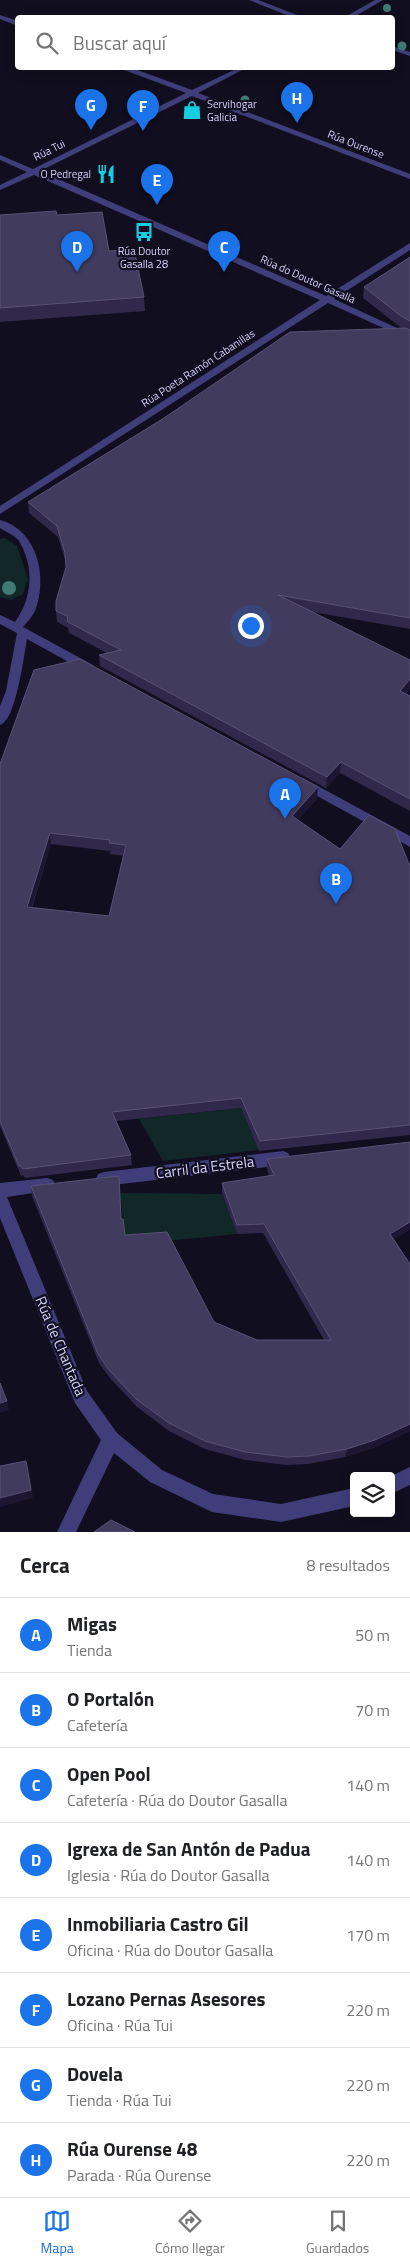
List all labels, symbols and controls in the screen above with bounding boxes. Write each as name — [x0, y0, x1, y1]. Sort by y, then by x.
search box — [15, 15, 395, 70]
text: Buscar aquí — [73, 28, 166, 57]
icon: search — [33, 29, 61, 57]
pin: H — [281, 82, 313, 123]
pin: G — [75, 89, 107, 130]
pin: F — [127, 90, 159, 131]
place label: Servihogar Galicia — [207, 96, 257, 125]
shop icon: Servihogar Galicia — [181, 99, 203, 121]
street label: Rúa Ourense — [325, 126, 387, 162]
street label: Rúa Tui — [30, 135, 68, 165]
restaurant icon: O Pedregal — [95, 163, 117, 185]
pin: E — [141, 164, 173, 205]
place label: O Pedregal — [41, 166, 91, 182]
bus stop icon: Rúa Doutor Gasalla 28 — [133, 221, 155, 243]
pin: D — [61, 231, 93, 272]
pin: C — [208, 231, 240, 272]
place label: Rúa Doutor Gasalla 28 — [118, 243, 171, 272]
street label: Rúa do Doutor Gasalla — [258, 251, 359, 307]
street label: Rúa Poeta Ramón Cabanillas — [138, 325, 258, 411]
your location — [238, 613, 264, 639]
pin: A — [269, 778, 301, 819]
pin: B — [320, 863, 352, 904]
street label: Carril da Estrela — [154, 1149, 256, 1184]
street label: Rúa de Chantada — [30, 1292, 93, 1400]
map controls — [350, 1472, 395, 1517]
button: layers — [350, 1472, 395, 1517]
text: Cerca — [20, 1549, 70, 1581]
text: 8 resultados — [306, 1553, 390, 1577]
text: Migas — [67, 1609, 117, 1638]
text: A — [31, 1623, 41, 1647]
text: 50 m — [355, 1623, 390, 1647]
text: Tienda — [67, 1638, 112, 1662]
text: O Portalón — [67, 1684, 154, 1713]
text: B — [31, 1698, 41, 1722]
text: 70 m — [355, 1698, 390, 1722]
text: Cafetería — [67, 1713, 128, 1737]
text: Open Pool — [67, 1759, 151, 1788]
text: C — [32, 1773, 40, 1797]
text: 140 m — [346, 1773, 390, 1797]
text: Cafetería · Rúa do Doutor Gasalla — [67, 1788, 288, 1812]
text: Igrexa de San Antón de Padua — [67, 1834, 311, 1863]
text: D — [31, 1848, 41, 1872]
text: 140 m — [346, 1848, 390, 1872]
text: Iglesia · Rúa do Doutor Gasalla — [67, 1863, 270, 1887]
text: Inmobiliaria Castro Gil — [67, 1909, 249, 1938]
text: E — [32, 1923, 40, 1947]
text: 170 m — [346, 1923, 390, 1947]
text: Oficina · Rúa do Doutor Gasalla — [67, 1938, 273, 1962]
text: Lozano Pernas Asesores — [67, 1984, 265, 2013]
text: F — [32, 1998, 40, 2022]
text: 220 m — [346, 1998, 390, 2022]
text: Oficina · Rúa Tui — [67, 2013, 173, 2037]
text: Dovela — [67, 2059, 123, 2088]
text: G — [31, 2073, 41, 2097]
text: 220 m — [346, 2073, 390, 2097]
text: Tienda · Rúa Tui — [67, 2088, 171, 2112]
text: Rúa Ourense 48 — [67, 2134, 197, 2163]
text: H — [31, 2148, 41, 2172]
text: 220 m — [346, 2148, 390, 2172]
text: Parada · Rúa Ourense — [67, 2163, 211, 2187]
tab: Mapa — [41, 2207, 74, 2258]
tab: Cómo llegar — [155, 2207, 225, 2258]
tab: Guardados — [306, 2207, 369, 2258]

